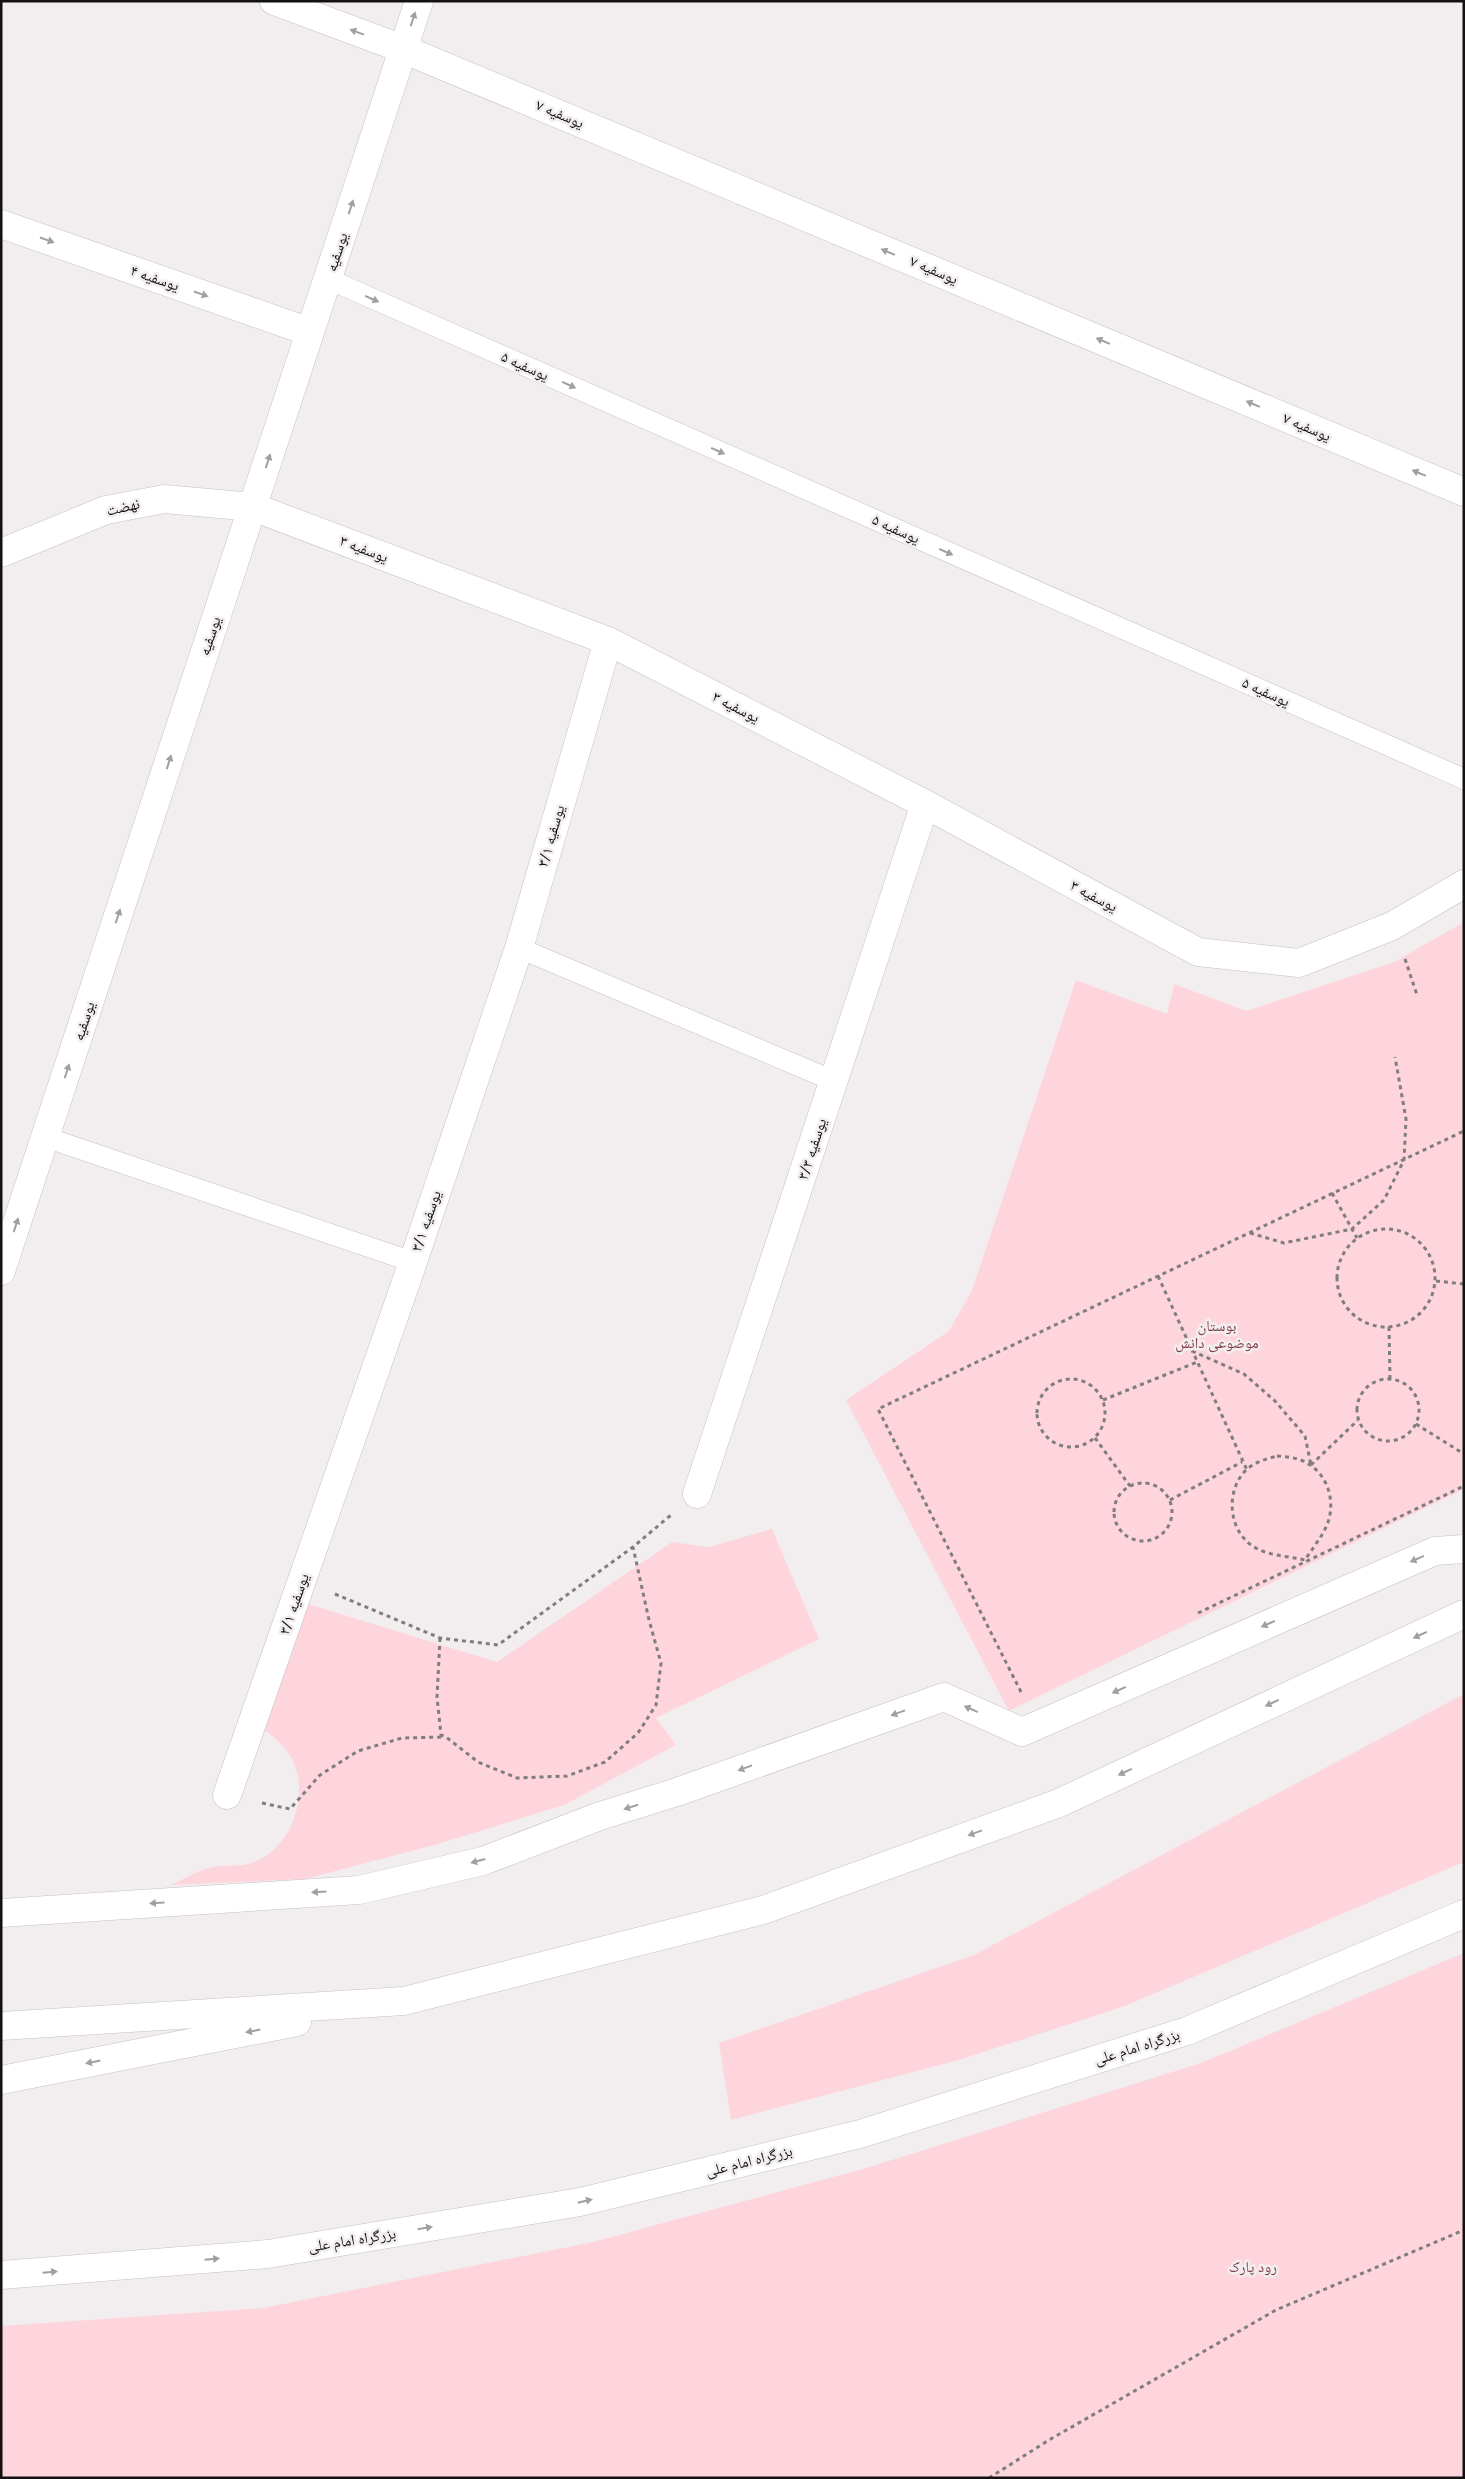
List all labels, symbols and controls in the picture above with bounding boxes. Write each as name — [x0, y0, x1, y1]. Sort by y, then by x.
one-way arrow — [410, 12, 417, 27]
one-way arrow — [350, 28, 365, 35]
street label: یوسفیه ۷ — [533, 96, 587, 132]
one-way arrow — [347, 199, 355, 214]
street label: یوسفیه — [322, 230, 352, 274]
one-way arrow — [40, 237, 55, 244]
one-way arrow — [881, 247, 895, 255]
street label: یوسفیه ۷ — [907, 252, 961, 288]
street label: یوسفیه ۴ — [128, 261, 182, 295]
one-way arrow — [193, 291, 208, 298]
one-way arrow — [365, 295, 379, 303]
one-way arrow — [1096, 337, 1110, 345]
street label: یوسفیه ۵ — [498, 348, 552, 385]
one-way arrow — [562, 382, 576, 390]
one-way arrow — [1245, 400, 1260, 408]
street label: یوسفیه ۷ — [1280, 409, 1334, 445]
one-way arrow — [711, 447, 725, 455]
one-way arrow — [264, 453, 272, 468]
one-way arrow — [1412, 469, 1426, 477]
street label: نهضت — [105, 494, 141, 520]
street label: یوسفیه ۵ — [869, 511, 923, 548]
street label: یوسفیه ۳ — [337, 532, 391, 567]
one-way arrow — [939, 548, 953, 556]
street label: یوسفیه — [195, 614, 225, 658]
street label: یوسفیه ۵ — [1239, 674, 1293, 711]
street label: یوسفیه ۳ — [709, 688, 763, 727]
one-way arrow — [165, 754, 173, 769]
street label: یوسفیه ۳/۱ — [534, 803, 568, 869]
street label: یوسفیه ۳ — [1067, 876, 1121, 916]
one-way arrow — [115, 909, 122, 924]
street label: یوسفیه — [69, 999, 99, 1043]
one-way arrow — [64, 1063, 71, 1078]
street label: یوسفیه ۳/۳ — [794, 1116, 830, 1182]
street label: یوسفیه ۳/۱ — [407, 1188, 445, 1254]
one-way arrow — [13, 1217, 21, 1232]
park label: بوستان موضوعی دانش — [1175, 1317, 1259, 1353]
one-way arrow — [1410, 1556, 1424, 1564]
street label: یوسفیه ۳/۱ — [275, 1571, 313, 1637]
one-way arrow — [1261, 1621, 1275, 1629]
one-way arrow — [1412, 1630, 1427, 1639]
one-way arrow — [1112, 1686, 1126, 1694]
one-way arrow — [1265, 1700, 1279, 1708]
one-way arrow — [964, 1705, 978, 1713]
one-way arrow — [890, 1710, 905, 1718]
one-way arrow — [737, 1764, 752, 1772]
one-way arrow — [1118, 1768, 1132, 1776]
one-way arrow — [623, 1803, 638, 1811]
one-way arrow — [967, 1830, 982, 1837]
one-way arrow — [470, 1858, 485, 1866]
one-way arrow — [311, 1889, 327, 1897]
one-way arrow — [148, 1900, 164, 1908]
street label: بزرگراه امام علی — [1092, 2025, 1182, 2070]
one-way arrow — [244, 2027, 260, 2035]
one-way arrow — [86, 2058, 101, 2066]
street label: بزرگراه امام علی — [704, 2142, 794, 2181]
one-way arrow — [577, 2197, 592, 2205]
street label: بزرگراه امام علی — [307, 2224, 397, 2257]
one-way arrow — [417, 2224, 433, 2232]
one-way arrow — [204, 2254, 220, 2262]
park label: رود پارک — [1229, 2258, 1277, 2276]
one-way arrow — [42, 2267, 58, 2275]

